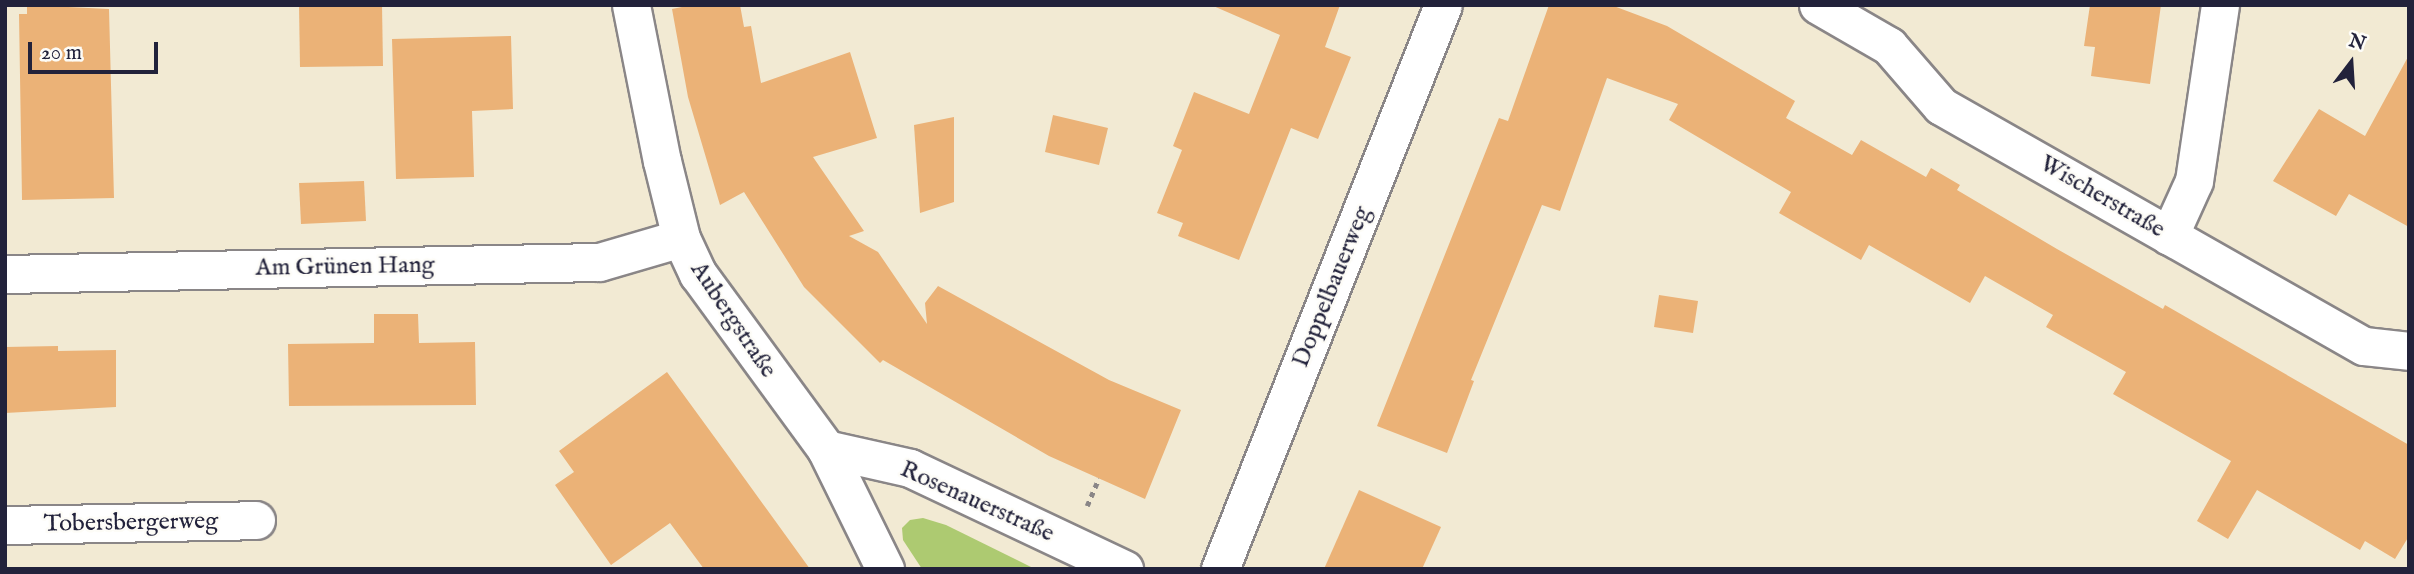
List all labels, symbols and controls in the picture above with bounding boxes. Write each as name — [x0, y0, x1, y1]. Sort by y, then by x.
scale bar — [32, 28, 161, 72]
north arrow — [2316, 28, 2386, 98]
text: N — [2346, 29, 2369, 57]
text: 20 m — [41, 40, 82, 67]
street label: Wischerstraße — [2034, 150, 2170, 244]
street label: Doppelbauerweg — [1287, 202, 1377, 372]
street label: Am Grünen Hang — [255, 251, 435, 283]
street label: Aubergstraße — [684, 257, 782, 383]
street label: Rosenauerstraße — [896, 455, 1058, 549]
street label: Tobersbergerweg — [43, 507, 219, 539]

